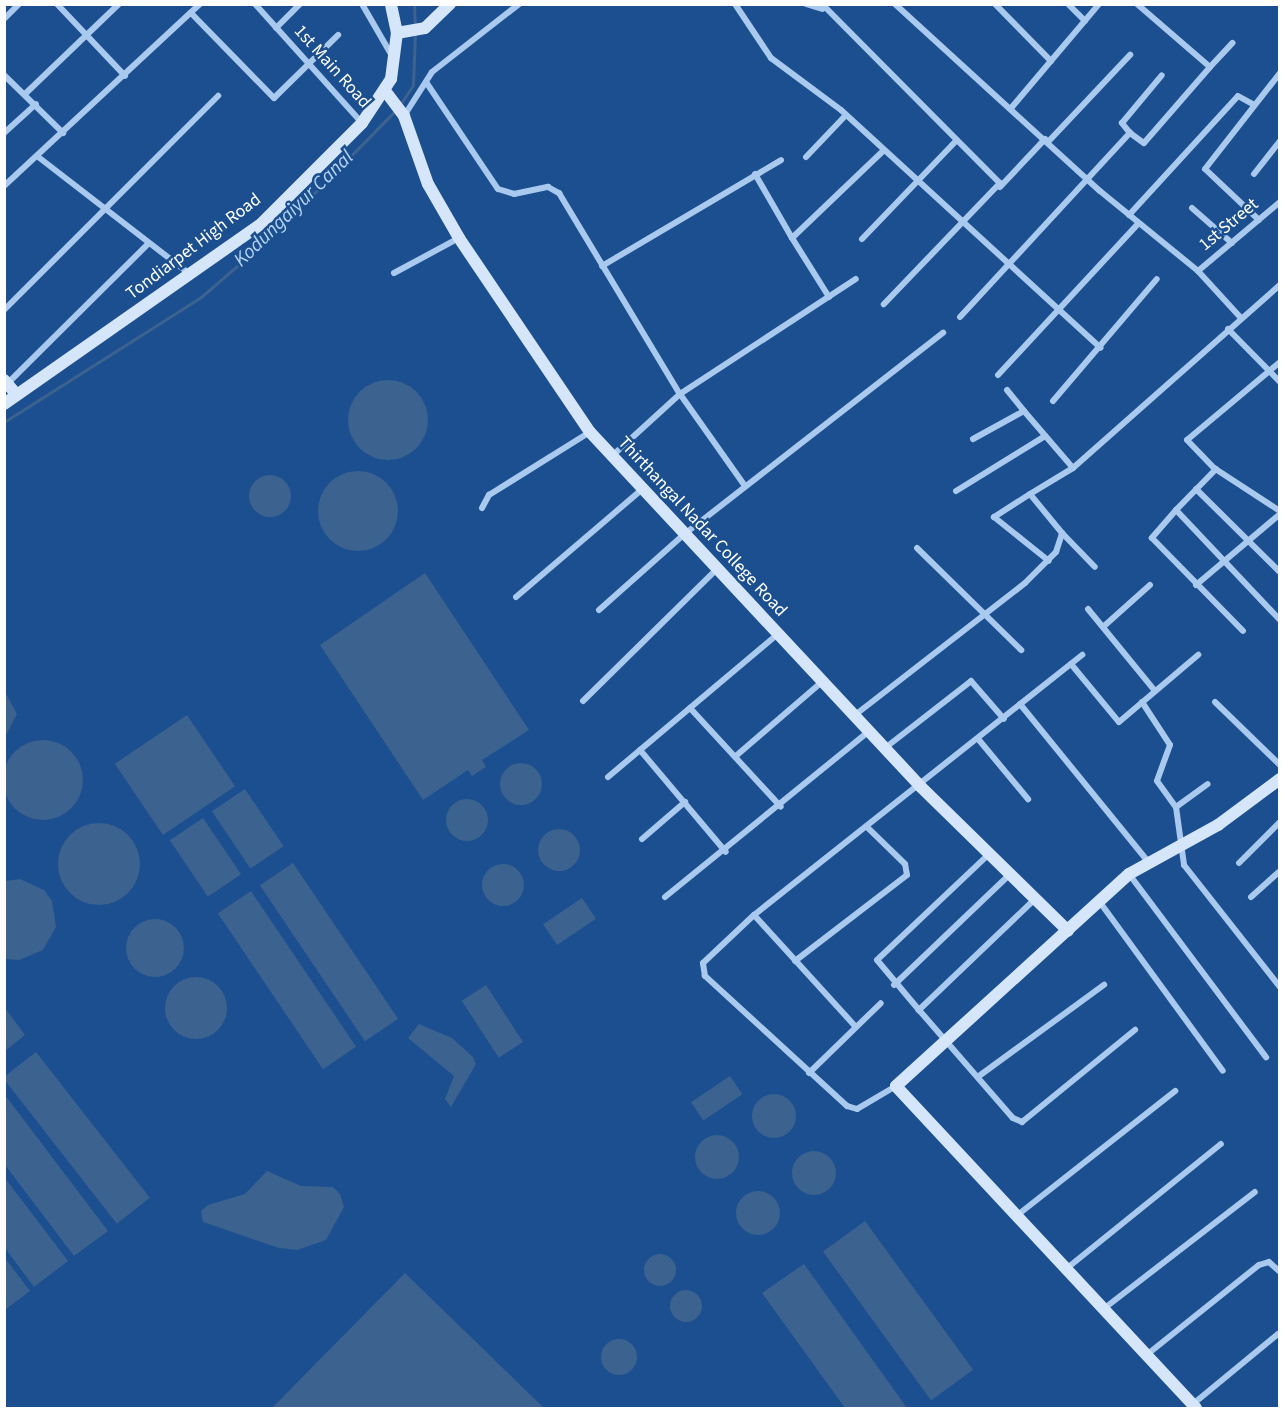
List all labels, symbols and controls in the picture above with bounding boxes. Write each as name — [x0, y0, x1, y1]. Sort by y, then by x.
street label: 1st Main Road — [289, 21, 375, 113]
water label: Kodungaiyur Canal — [229, 146, 359, 272]
street label: Tondiarpet High Road — [122, 189, 266, 305]
street label: 1st Street — [1195, 194, 1263, 256]
street label: Thirthangal Nadar College Road — [613, 432, 791, 622]

